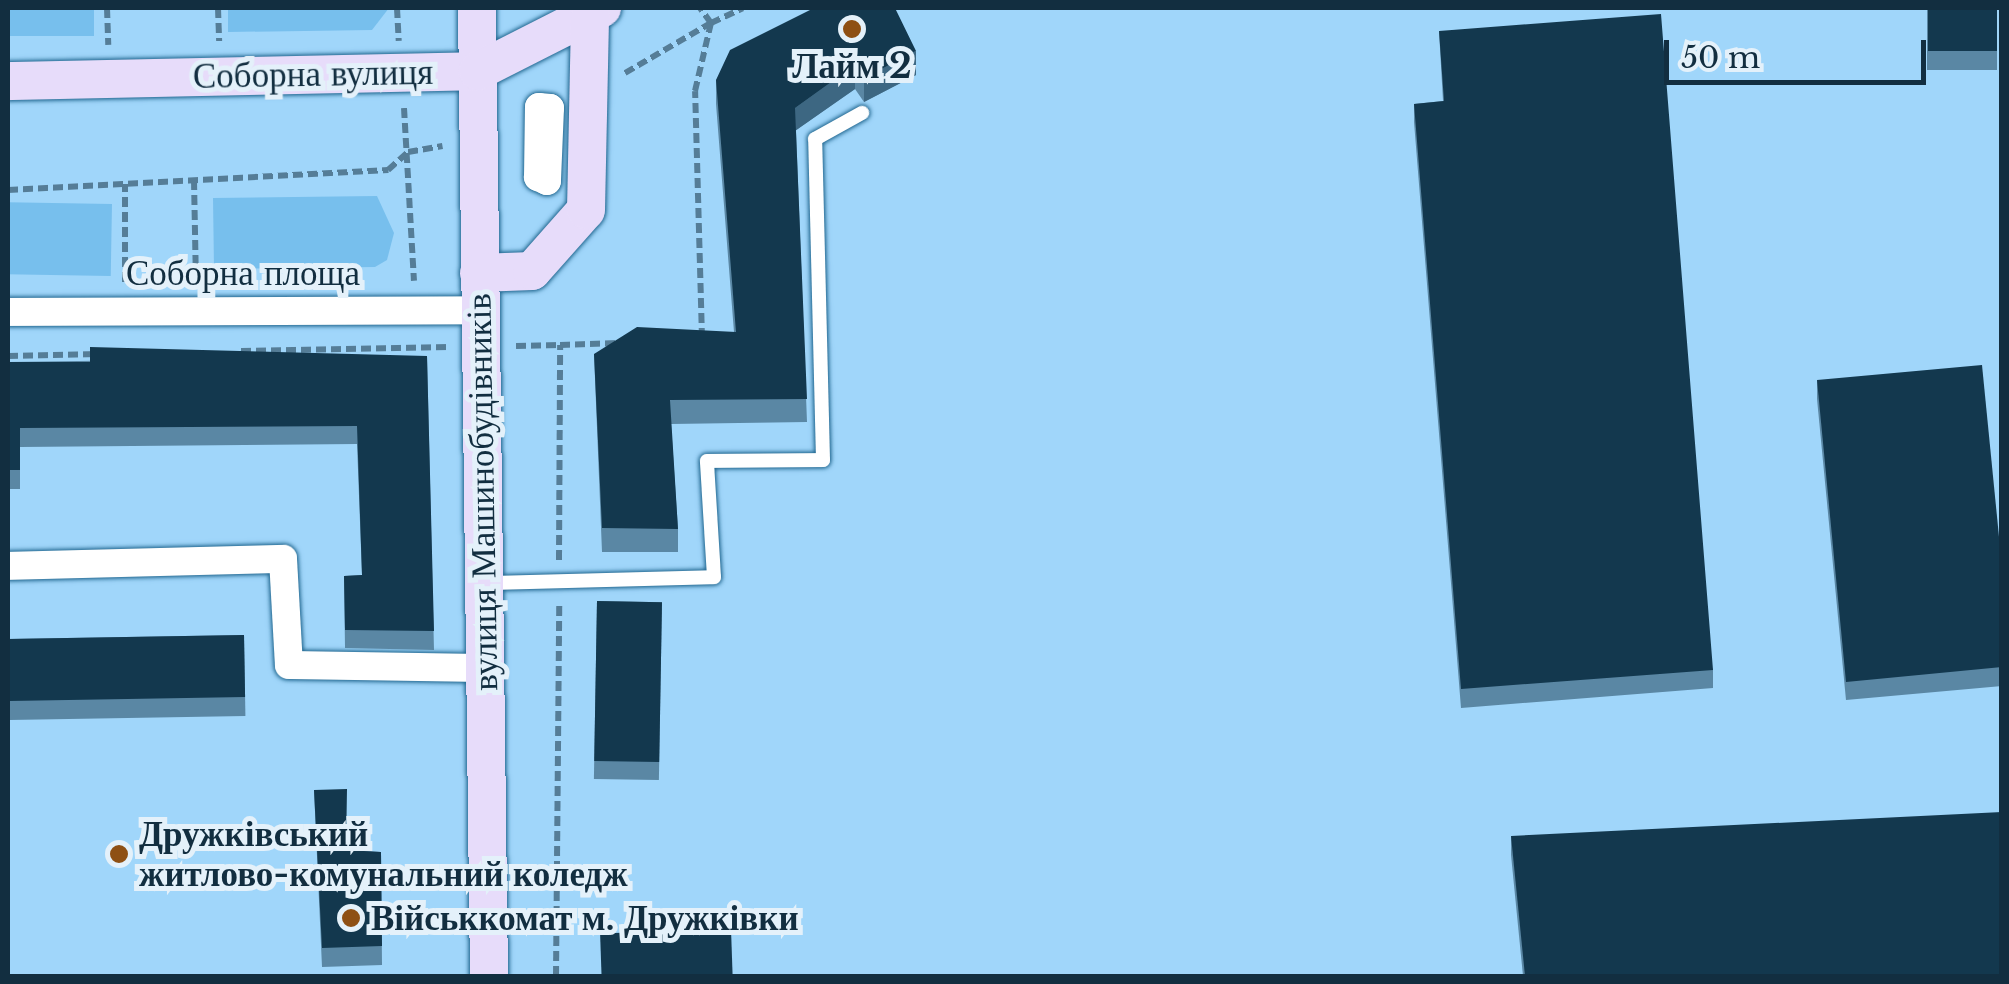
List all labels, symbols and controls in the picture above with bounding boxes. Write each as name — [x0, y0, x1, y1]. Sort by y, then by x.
marker: Лайм 2 — [841, 18, 863, 40]
scale bar — [1669, 20, 1932, 82]
text: 50 m — [1681, 39, 1760, 76]
place label: Лайм 2 — [792, 45, 912, 87]
street label: Соборна вулиця — [193, 51, 433, 97]
street label: Соборна площа — [126, 252, 360, 294]
street label: вулиця Машинобудівників — [458, 293, 506, 691]
place label: Дружківський житлово-комунальний коледж — [139, 813, 628, 895]
marker: Дружківський житлово-комунальний коледж — [108, 843, 130, 865]
place label: Військкомат м. Дружківки — [371, 897, 799, 939]
marker: Військкомат м. Дружківки — [340, 907, 362, 929]

